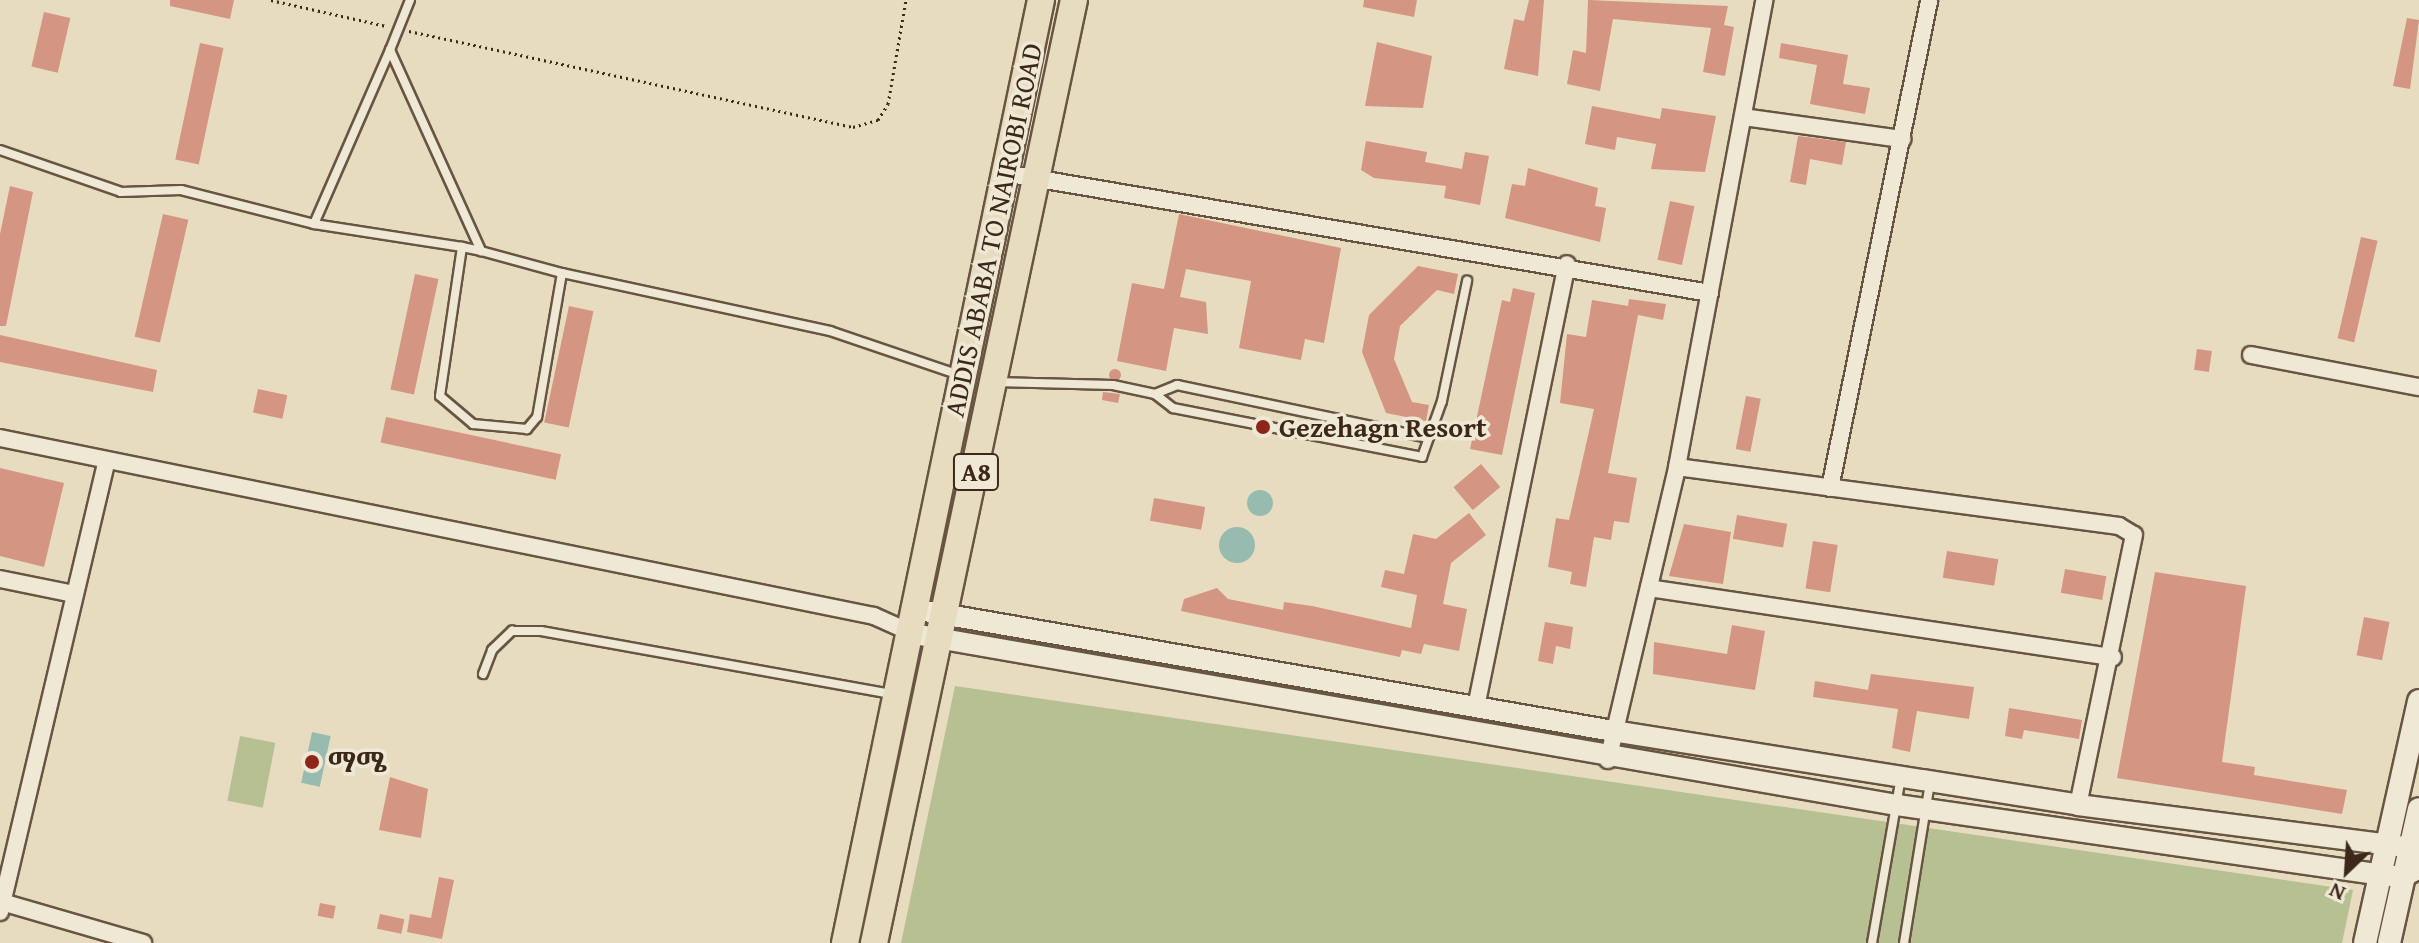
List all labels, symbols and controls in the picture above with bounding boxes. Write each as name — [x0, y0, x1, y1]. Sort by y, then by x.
street label: ADDIS ABABA TO NAIROBI ROAD — [937, 40, 1049, 420]
place label: Gezehagn Resort — [1279, 410, 1487, 444]
marker: Gezehagn Resort — [1254, 418, 1272, 436]
road number: A8 — [952, 450, 1000, 494]
place label: ማሜ — [328, 745, 387, 779]
marker: ማሜ — [303, 753, 321, 771]
north arrow — [2307, 831, 2387, 911]
text: N — [2323, 875, 2350, 910]

